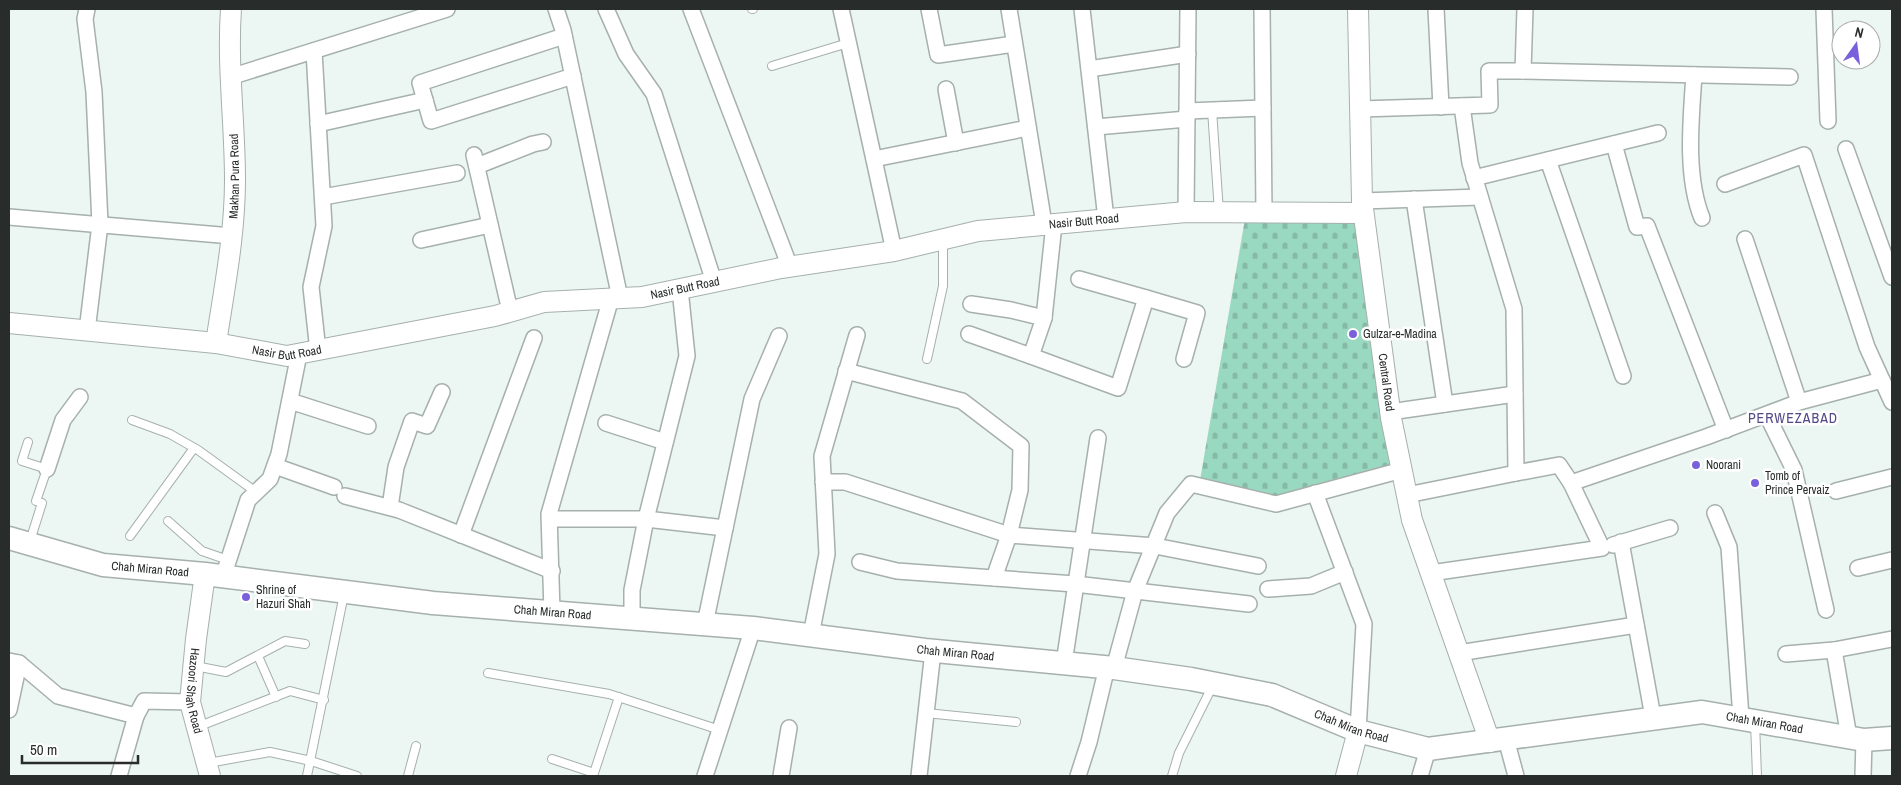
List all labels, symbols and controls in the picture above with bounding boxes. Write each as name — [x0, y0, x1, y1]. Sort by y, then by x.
north arrow — [1831, 20, 1881, 70]
text: N — [1853, 23, 1865, 42]
street label: Makhan Pura Road — [225, 133, 243, 219]
street label: Nasir Butt Road — [1048, 210, 1120, 232]
street label: Nasir Butt Road — [649, 273, 721, 303]
place label: Gulzar-e-Madina — [1363, 326, 1437, 342]
marker: Gulzar-e-Madina — [1347, 328, 1359, 340]
street label: Nasir Butt Road — [251, 342, 323, 364]
street label: Central Road — [1374, 352, 1398, 412]
district label: PERWEZABAD — [1748, 409, 1838, 427]
place label: Noorani — [1706, 457, 1741, 473]
marker: Noorani — [1690, 459, 1702, 471]
place label: Tomb of Prince Pervaiz — [1765, 468, 1830, 498]
marker: Tomb of Prince Pervaiz — [1749, 477, 1761, 489]
street label: Chah Miran Road — [111, 558, 189, 581]
place label: Shrine of Hazuri Shah — [256, 582, 311, 612]
marker: Shrine of Hazuri Shah — [240, 591, 252, 603]
street label: Chah Miran Road — [513, 601, 592, 623]
street label: Chah Miran Road — [916, 641, 995, 665]
street label: Hazoori Shah Road — [182, 647, 206, 735]
street label: Chah Miran Road — [1312, 706, 1390, 746]
street label: Chah Miran Road — [1725, 708, 1804, 737]
scale bar — [22, 732, 139, 764]
text: 50 m — [30, 739, 57, 760]

